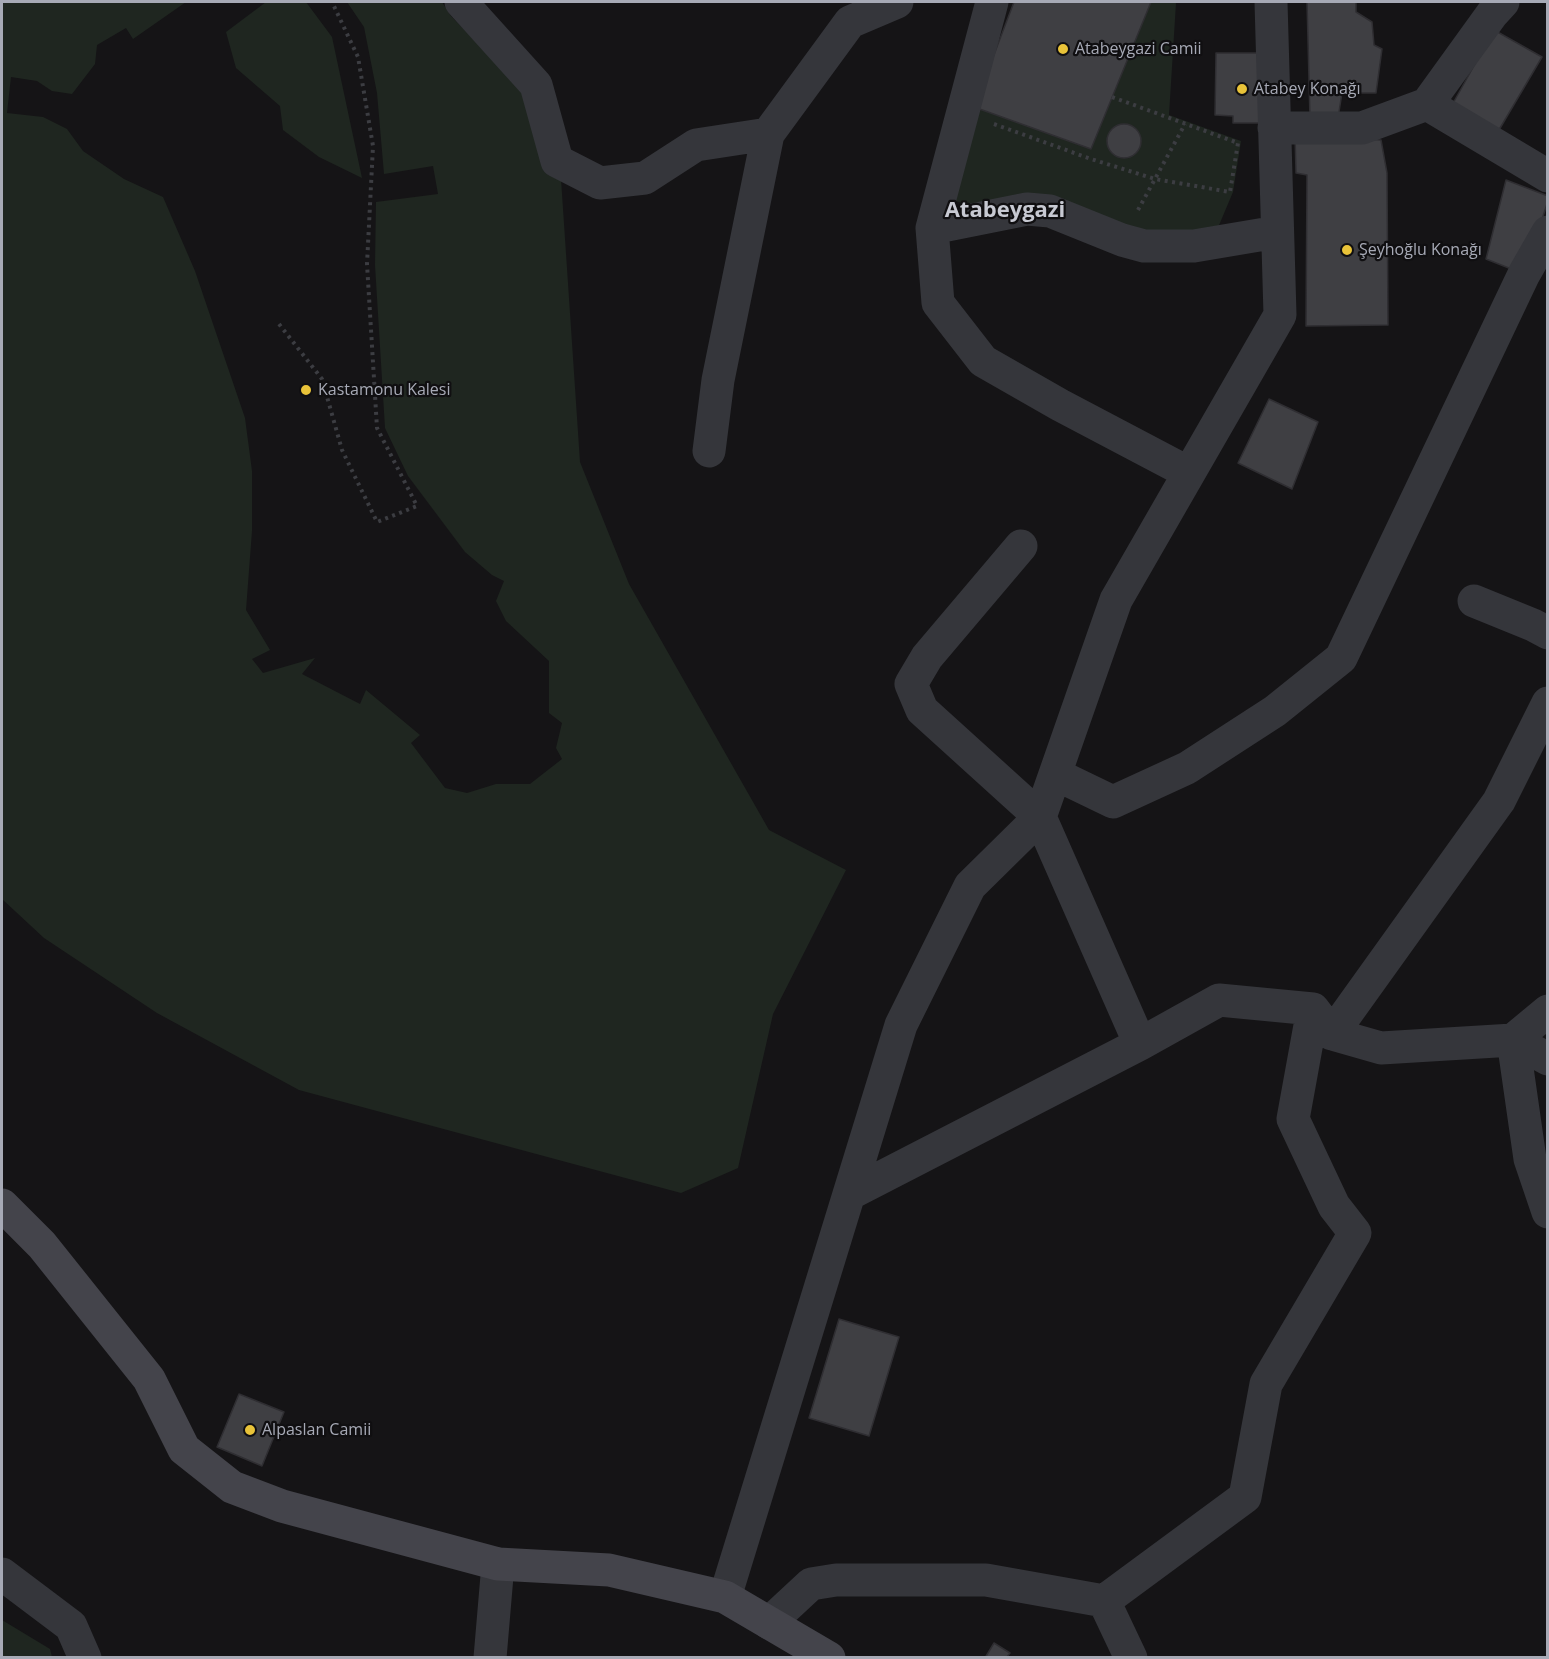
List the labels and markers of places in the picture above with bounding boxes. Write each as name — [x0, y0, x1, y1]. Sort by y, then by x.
place label: Atabeygazi Camii — [1075, 39, 1202, 59]
marker: Atabeygazi Camii — [1056, 42, 1070, 56]
place label: Atabey Konağı — [1254, 79, 1361, 99]
marker: Atabey Konağı — [1235, 82, 1249, 96]
place label: Şeyhoğlu Konağı — [1359, 240, 1482, 260]
marker: Şeyhoğlu Konağı — [1340, 243, 1354, 257]
place label: Kastamonu Kalesi — [318, 380, 450, 400]
marker: Kastamonu Kalesi — [299, 383, 313, 397]
place label: Alpaslan Camii — [262, 1420, 371, 1440]
marker: Alpaslan Camii — [243, 1423, 257, 1437]

